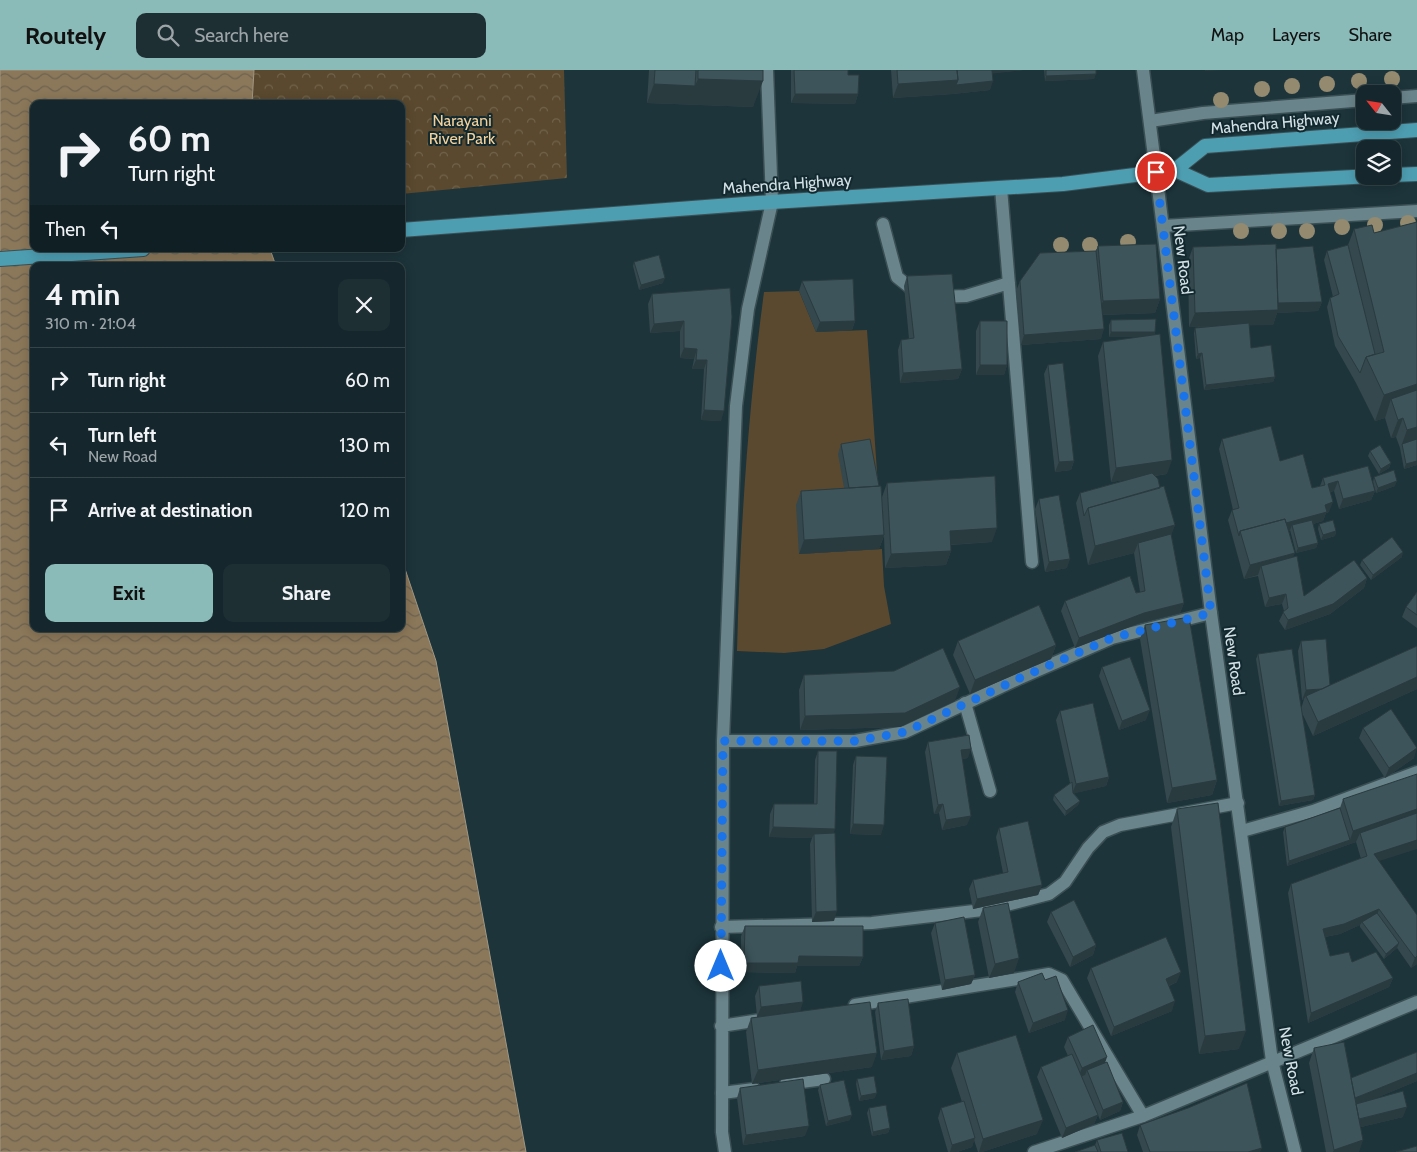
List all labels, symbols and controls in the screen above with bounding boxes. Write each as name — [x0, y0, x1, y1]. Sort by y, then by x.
search box — [136, 13, 486, 58]
text: Routely — [25, 21, 106, 50]
icon: search — [154, 21, 182, 49]
text: Search here — [194, 24, 289, 47]
text: Map — [1211, 24, 1244, 46]
text: Layers — [1272, 24, 1321, 46]
text: Share — [1349, 24, 1392, 46]
north arrow — [1356, 85, 1401, 130]
map controls — [1356, 85, 1401, 185]
street label: Mahendra Highway — [1210, 108, 1340, 138]
park label: Narayani River Park — [429, 111, 496, 148]
text: 60 m — [128, 117, 211, 160]
icon: right — [45, 120, 110, 185]
button: layers — [1356, 140, 1401, 185]
pin — [1135, 151, 1177, 193]
icon: arrive — [1142, 158, 1170, 186]
text: Turn right — [128, 160, 215, 187]
street label: Mahendra Highway — [722, 170, 852, 198]
icon: left — [96, 215, 124, 243]
text: Then — [45, 218, 86, 241]
street label: New Road — [1169, 225, 1197, 295]
text: 4 min — [45, 276, 120, 313]
button: close — [338, 279, 390, 331]
text: 310 m · 21:04 — [45, 314, 136, 333]
icon: right — [45, 366, 73, 394]
text: Turn right — [88, 369, 166, 392]
text: 60 m — [345, 369, 390, 392]
text: Turn left — [88, 424, 156, 447]
icon: left — [45, 431, 73, 459]
text: 130 m — [339, 434, 390, 457]
text: New Road — [88, 447, 157, 466]
icon: arrive — [45, 496, 73, 524]
text: Arrive at destination — [88, 499, 252, 522]
text: 120 m — [340, 499, 390, 522]
button: Exit — [45, 564, 213, 622]
button: Share — [223, 564, 390, 622]
street label: New Road — [1220, 625, 1248, 697]
position arrow — [694, 939, 746, 991]
street label: New Road — [1275, 1025, 1307, 1097]

